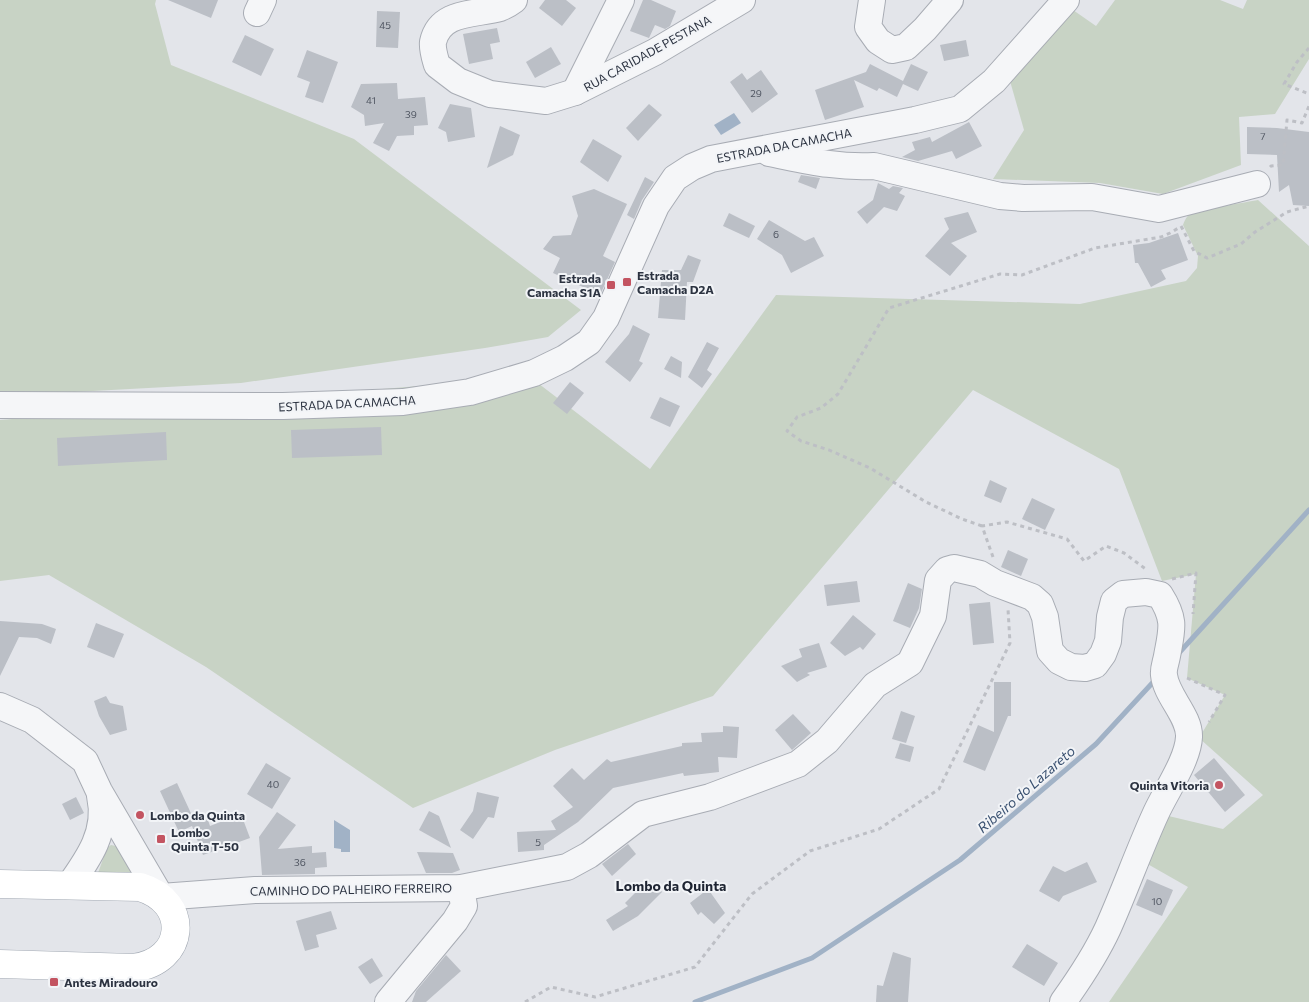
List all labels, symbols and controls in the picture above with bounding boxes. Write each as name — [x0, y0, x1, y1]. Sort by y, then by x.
street label: RUA CARIDADE PESTANA — [581, 12, 713, 94]
house number: 45 — [379, 19, 391, 31]
house number: 29 — [750, 87, 762, 99]
house number: 41 — [366, 94, 376, 106]
house number: 39 — [405, 108, 417, 120]
street label: ESTRADA DA CAMACHA — [715, 125, 853, 165]
house number: 7 — [1260, 130, 1266, 142]
house number: 6 — [773, 228, 779, 240]
place label: Estrada Camacha D2A — [637, 268, 714, 296]
place label: Estrada Camacha S1A — [527, 271, 601, 299]
marker: Estrada Camacha D2A — [621, 276, 633, 288]
marker: Estrada Camacha S1A — [605, 279, 617, 291]
street label: ESTRADA DA CAMACHA — [278, 392, 416, 414]
water label: Ribeiro do Lazareto — [974, 742, 1078, 836]
house number: 40 — [267, 778, 279, 790]
place label: Quinta Vitoria — [1130, 778, 1209, 792]
marker: Quinta Vitoria — [1213, 779, 1225, 791]
place label: Lombo da Quinta — [150, 808, 245, 822]
marker: Lombo da Quinta — [134, 809, 146, 821]
place label: Lombo Quinta T-50 — [171, 825, 239, 853]
marker: Lombo Quinta T-50 — [155, 833, 167, 845]
house number: 5 — [535, 836, 541, 848]
house number: 36 — [294, 856, 306, 868]
district label: Lombo da Quinta — [616, 877, 726, 894]
street label: CAMINHO DO PALHEIRO FERREIRO — [250, 880, 452, 898]
house number: 10 — [1152, 895, 1162, 907]
place label: Antes Miradouro — [64, 975, 158, 989]
marker: Antes Miradouro — [48, 976, 60, 988]

